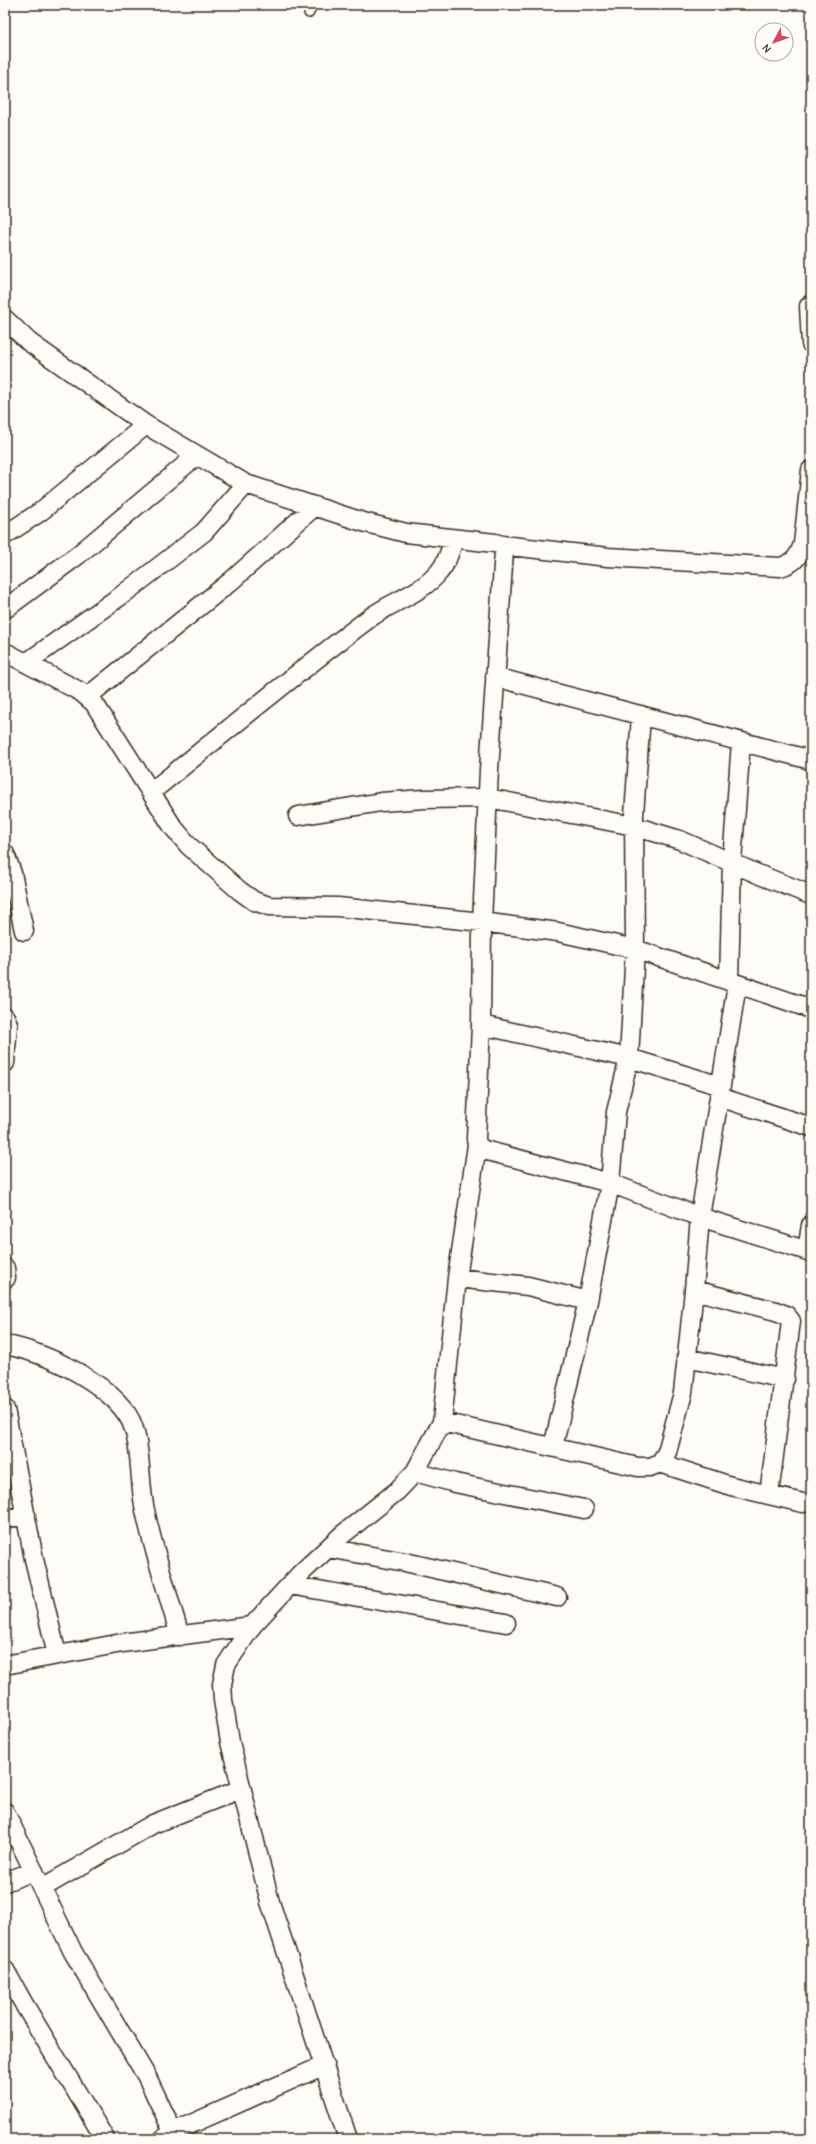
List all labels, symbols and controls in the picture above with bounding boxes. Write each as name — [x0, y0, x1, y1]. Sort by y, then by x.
north arrow — [754, 22, 794, 62]
text: N — [760, 41, 774, 55]

